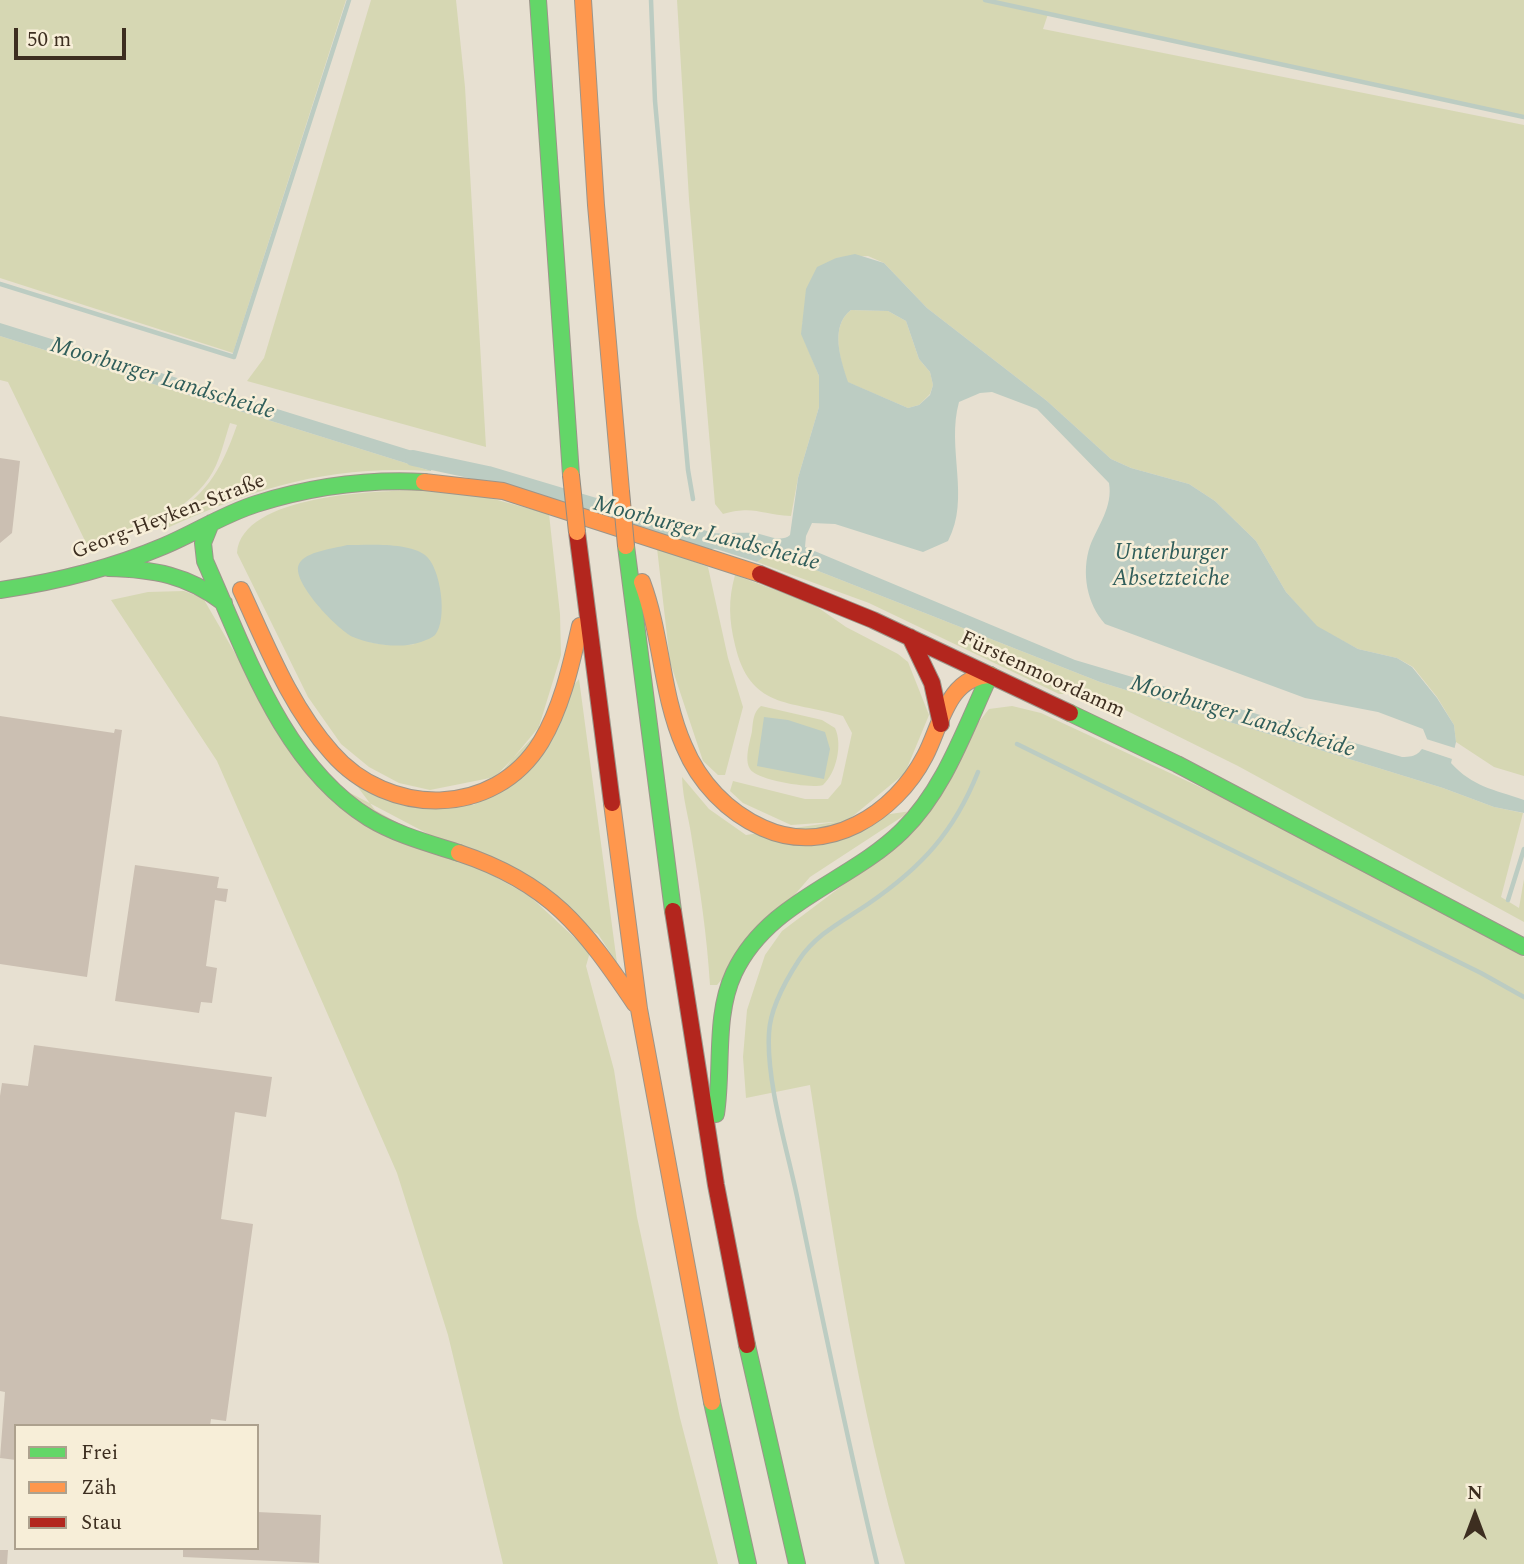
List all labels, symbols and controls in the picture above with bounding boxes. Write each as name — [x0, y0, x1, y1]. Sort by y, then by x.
scale bar — [18, 14, 130, 58]
text: 50 m — [27, 24, 71, 56]
water label: Moorburger Landscheide — [46, 333, 278, 427]
street label: Georg-Heyken-Straße — [69, 470, 269, 566]
water label: Moorburger Landscheide — [590, 491, 822, 579]
water label: Unterburger Absetzteiche — [1112, 540, 1230, 594]
street label: Fürstenmoordamm — [956, 627, 1128, 725]
water label: Moorburger Landscheide — [1126, 671, 1358, 765]
legend — [14, 1424, 259, 1550]
text: Frei — [81, 1437, 118, 1469]
text: Zäh — [81, 1472, 117, 1504]
text: N — [1467, 1479, 1483, 1508]
north arrow — [1440, 1480, 1510, 1550]
text: Stau — [81, 1507, 122, 1539]

